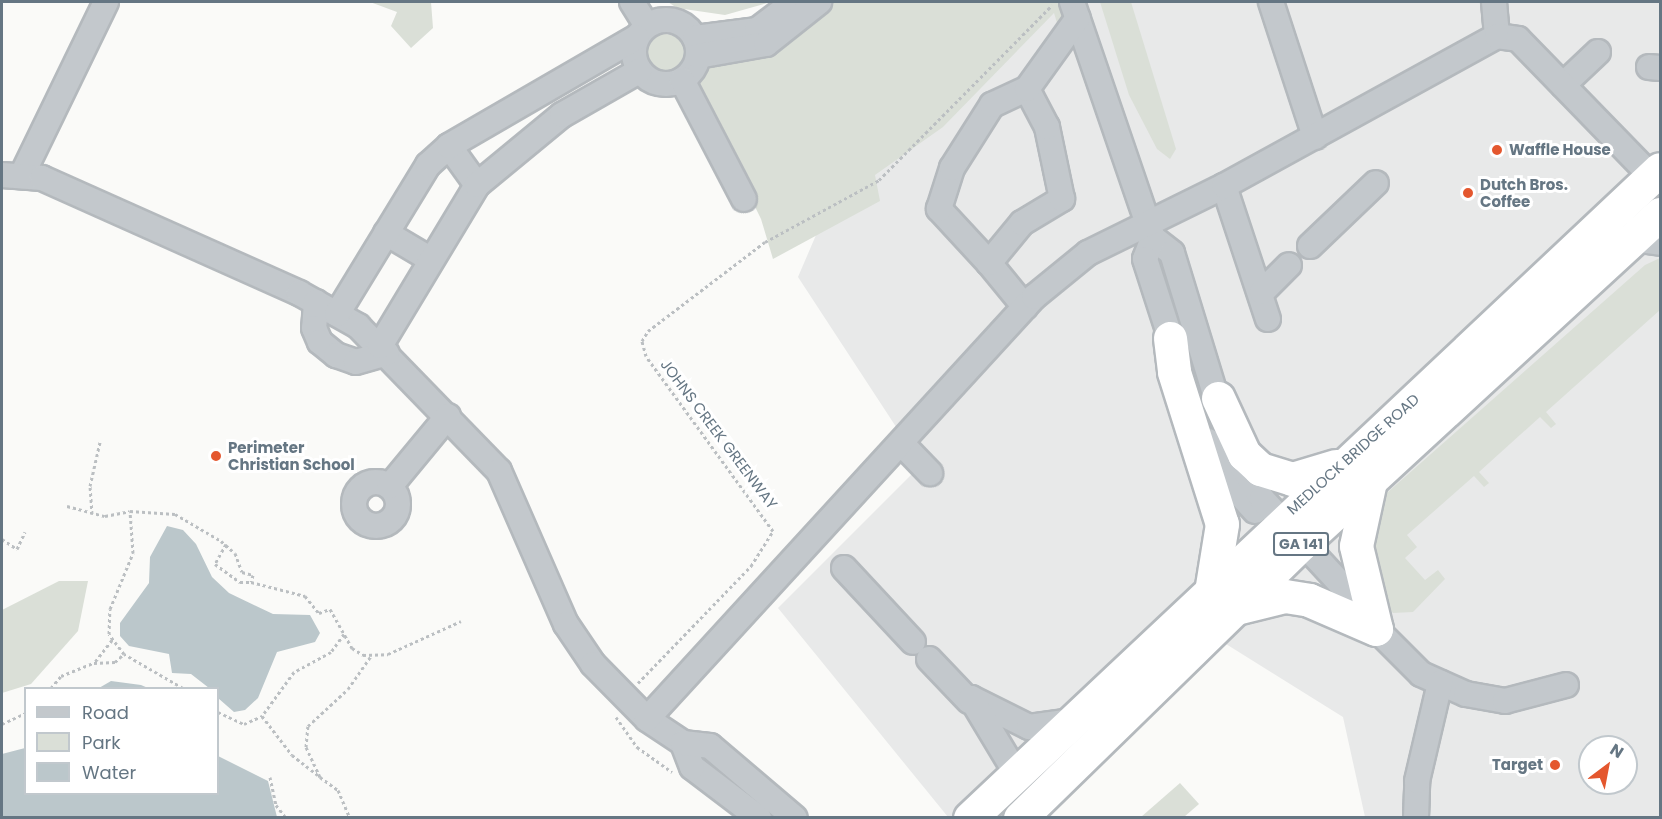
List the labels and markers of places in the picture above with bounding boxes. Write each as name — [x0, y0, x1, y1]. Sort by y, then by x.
place label: Waffle House — [1509, 141, 1611, 159]
marker: Waffle House — [1490, 143, 1504, 157]
place label: Dutch Bros. Coffee — [1480, 175, 1568, 210]
marker: Dutch Bros. Coffee — [1461, 186, 1475, 200]
place label: Perimeter Christian School — [228, 438, 355, 473]
marker: Perimeter Christian School — [209, 449, 223, 463]
place label: Target — [1492, 756, 1543, 774]
marker: Target — [1548, 758, 1562, 772]

